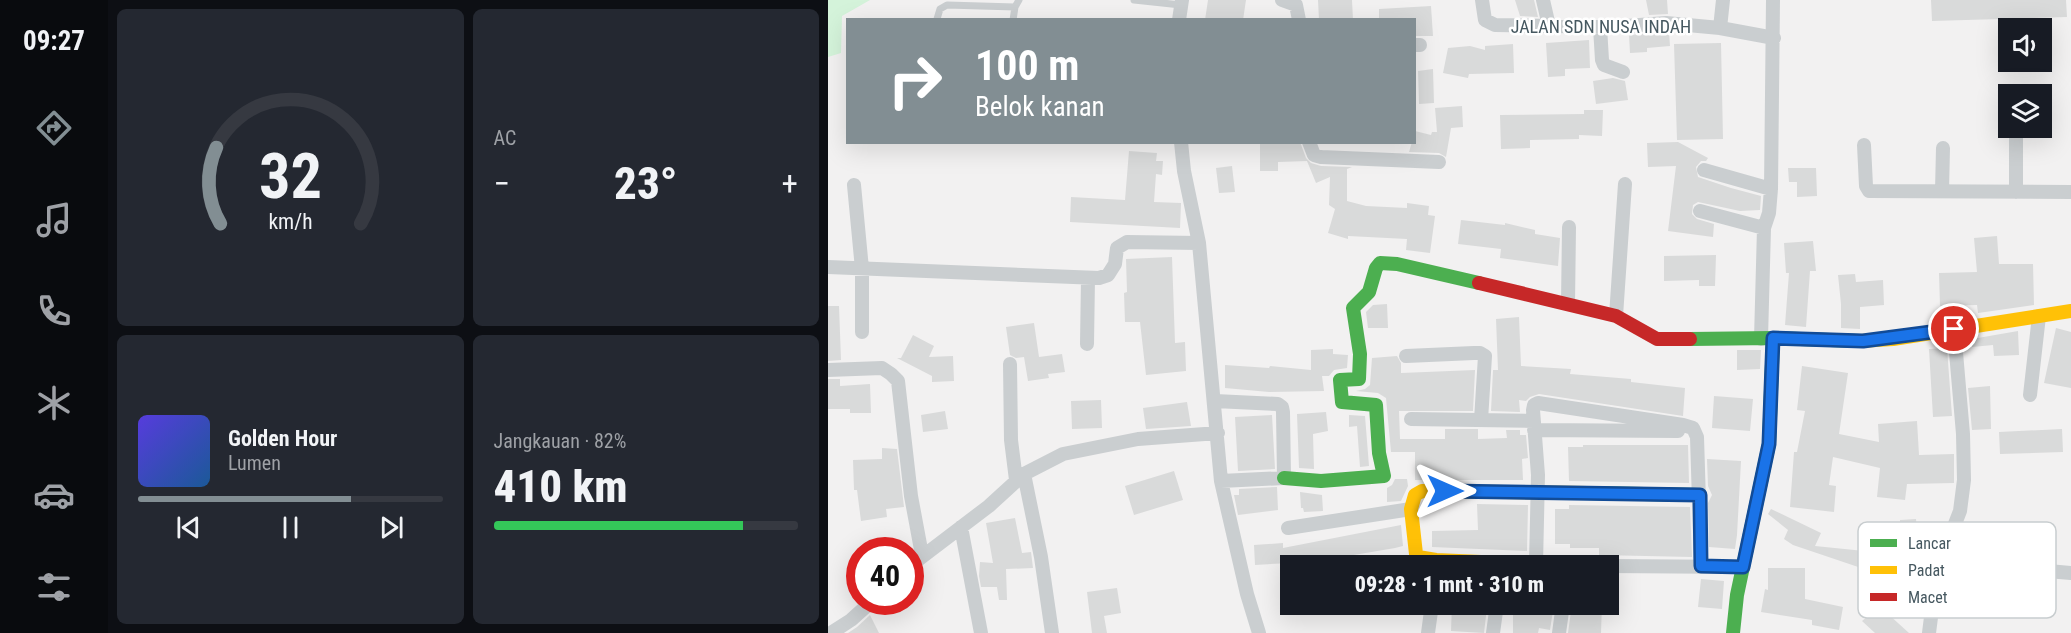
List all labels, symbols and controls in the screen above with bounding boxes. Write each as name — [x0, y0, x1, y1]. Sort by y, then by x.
street label: JALAN SDN NUSA INDAH — [1511, 16, 1691, 37]
map controls — [1998, 18, 2052, 138]
button: sound — [1998, 18, 2052, 72]
text: 09:27 — [23, 25, 85, 57]
text: 100 m — [975, 41, 1080, 90]
icon: right — [876, 42, 954, 120]
button: layers — [1998, 84, 2052, 138]
text: Belok kanan — [975, 91, 1105, 123]
icon: directions — [33, 107, 75, 149]
text: AC — [494, 126, 516, 150]
text: 32 — [259, 140, 322, 213]
text: 23° — [614, 157, 678, 210]
text: − — [494, 164, 510, 203]
text: + — [782, 164, 798, 203]
icon: music — [33, 199, 75, 241]
text: km/h — [268, 210, 312, 235]
icon: phone — [33, 290, 75, 332]
pin — [1928, 303, 1979, 354]
icon: arrive — [1937, 312, 1970, 345]
icon: climate — [33, 382, 75, 424]
text: Golden Hour — [228, 426, 337, 451]
text: Jangkauan · 82% — [494, 429, 626, 453]
text: Lumen — [228, 451, 281, 475]
position arrow — [1413, 459, 1477, 523]
text: 410 km — [494, 460, 628, 513]
icon: car — [33, 474, 75, 516]
icon: previous — [172, 511, 205, 544]
icon: pause — [274, 511, 307, 544]
icon: next — [375, 511, 408, 544]
legend — [1858, 522, 2056, 618]
text: Lancar — [1908, 534, 1951, 553]
speed limit sign: 40 — [846, 537, 924, 615]
text: Padat — [1908, 561, 1945, 580]
icon: filters — [33, 566, 75, 608]
text: 09:28 · 1 mnt · 310 m — [1355, 572, 1544, 597]
text: Macet — [1908, 588, 1948, 607]

